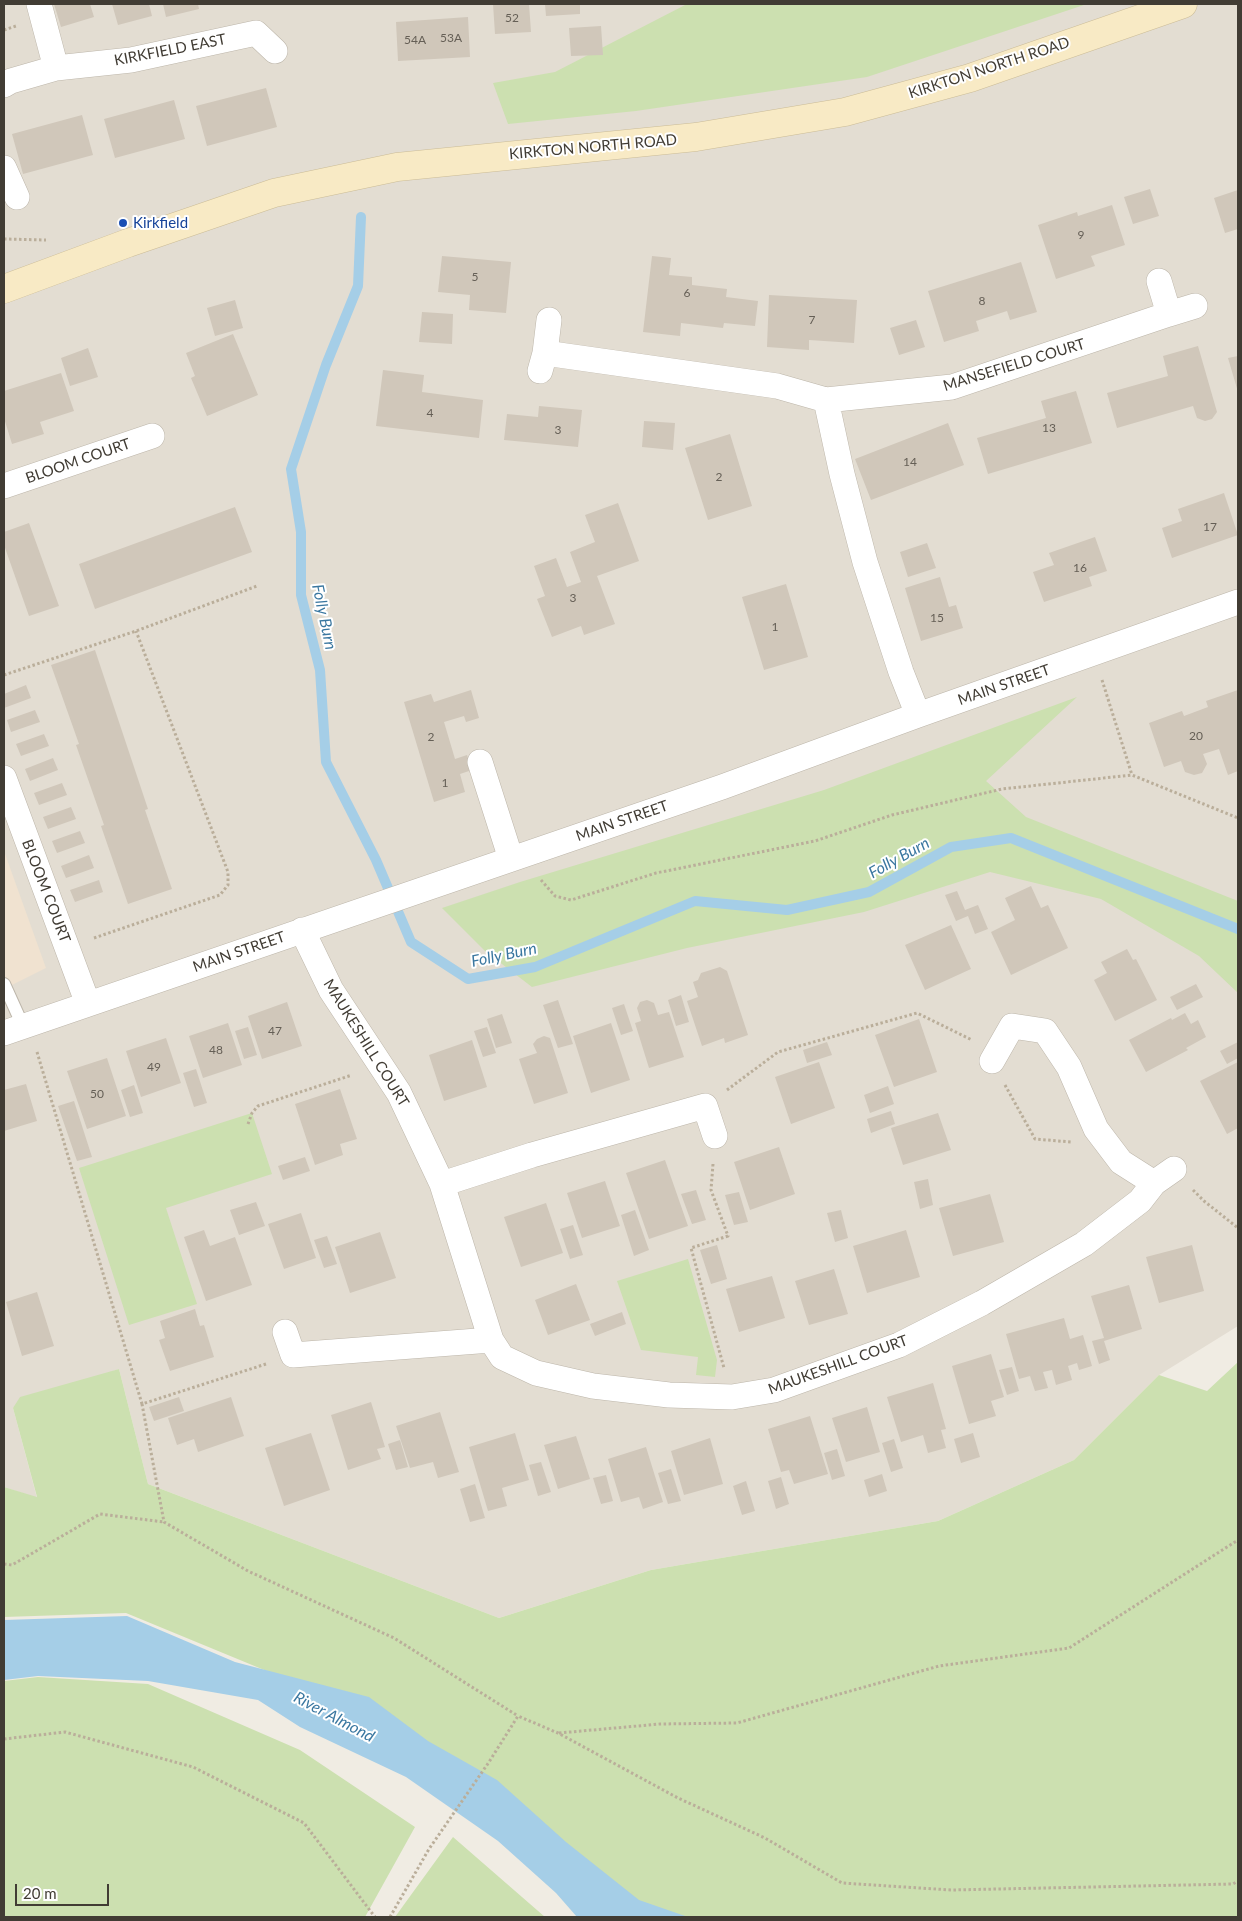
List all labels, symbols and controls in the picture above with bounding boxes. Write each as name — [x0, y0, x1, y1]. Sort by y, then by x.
house number: 52 — [505, 11, 519, 25]
street label: KIRKFIELD EAST — [113, 30, 227, 70]
house number: 53A — [440, 31, 462, 45]
house number: 54A — [404, 33, 426, 47]
street label: KIRKTON NORTH ROAD — [906, 33, 1072, 103]
street label: KIRKTON NORTH ROAD — [508, 131, 678, 163]
place label: Kirkfield — [133, 214, 188, 232]
marker: Kirkfield — [117, 217, 129, 229]
house number: 9 — [1078, 228, 1084, 242]
house number: 5 — [472, 270, 478, 284]
house number: 6 — [684, 286, 690, 300]
house number: 8 — [979, 294, 985, 308]
house number: 7 — [809, 313, 815, 327]
street label: MANSEFIELD COURT — [941, 335, 1087, 395]
house number: 4 — [427, 406, 433, 420]
house number: 13 — [1042, 421, 1056, 435]
house number: 3 — [555, 423, 561, 437]
street label: BLOOM COURT — [23, 435, 133, 487]
house number: 14 — [903, 455, 917, 469]
house number: 2 — [716, 470, 722, 484]
house number: 17 — [1203, 520, 1217, 534]
house number: 16 — [1073, 561, 1087, 575]
water label: Folly Burn — [308, 582, 340, 652]
house number: 3 — [570, 591, 576, 605]
house number: 15 — [930, 611, 944, 625]
house number: 1 — [772, 620, 778, 634]
street label: MAIN STREET — [956, 661, 1052, 709]
house number: 20 — [1189, 729, 1203, 743]
house number: 2 — [428, 730, 434, 744]
house number: 1 — [442, 776, 448, 790]
street label: MAIN STREET — [574, 797, 670, 845]
water label: Folly Burn — [865, 833, 933, 883]
street label: BLOOM COURT — [18, 837, 74, 945]
street label: MAIN STREET — [191, 928, 287, 976]
water label: Folly Burn — [469, 939, 539, 971]
street label: MAUKESHILL COURT — [319, 976, 413, 1110]
house number: 47 — [268, 1024, 282, 1038]
house number: 48 — [209, 1043, 223, 1057]
house number: 49 — [147, 1060, 161, 1074]
house number: 50 — [90, 1087, 104, 1101]
street label: MAUKESHILL COURT — [766, 1331, 910, 1399]
water label: River Almond — [290, 1688, 378, 1746]
scale bar — [18, 1874, 111, 1906]
text: 20 m — [23, 1884, 57, 1902]

